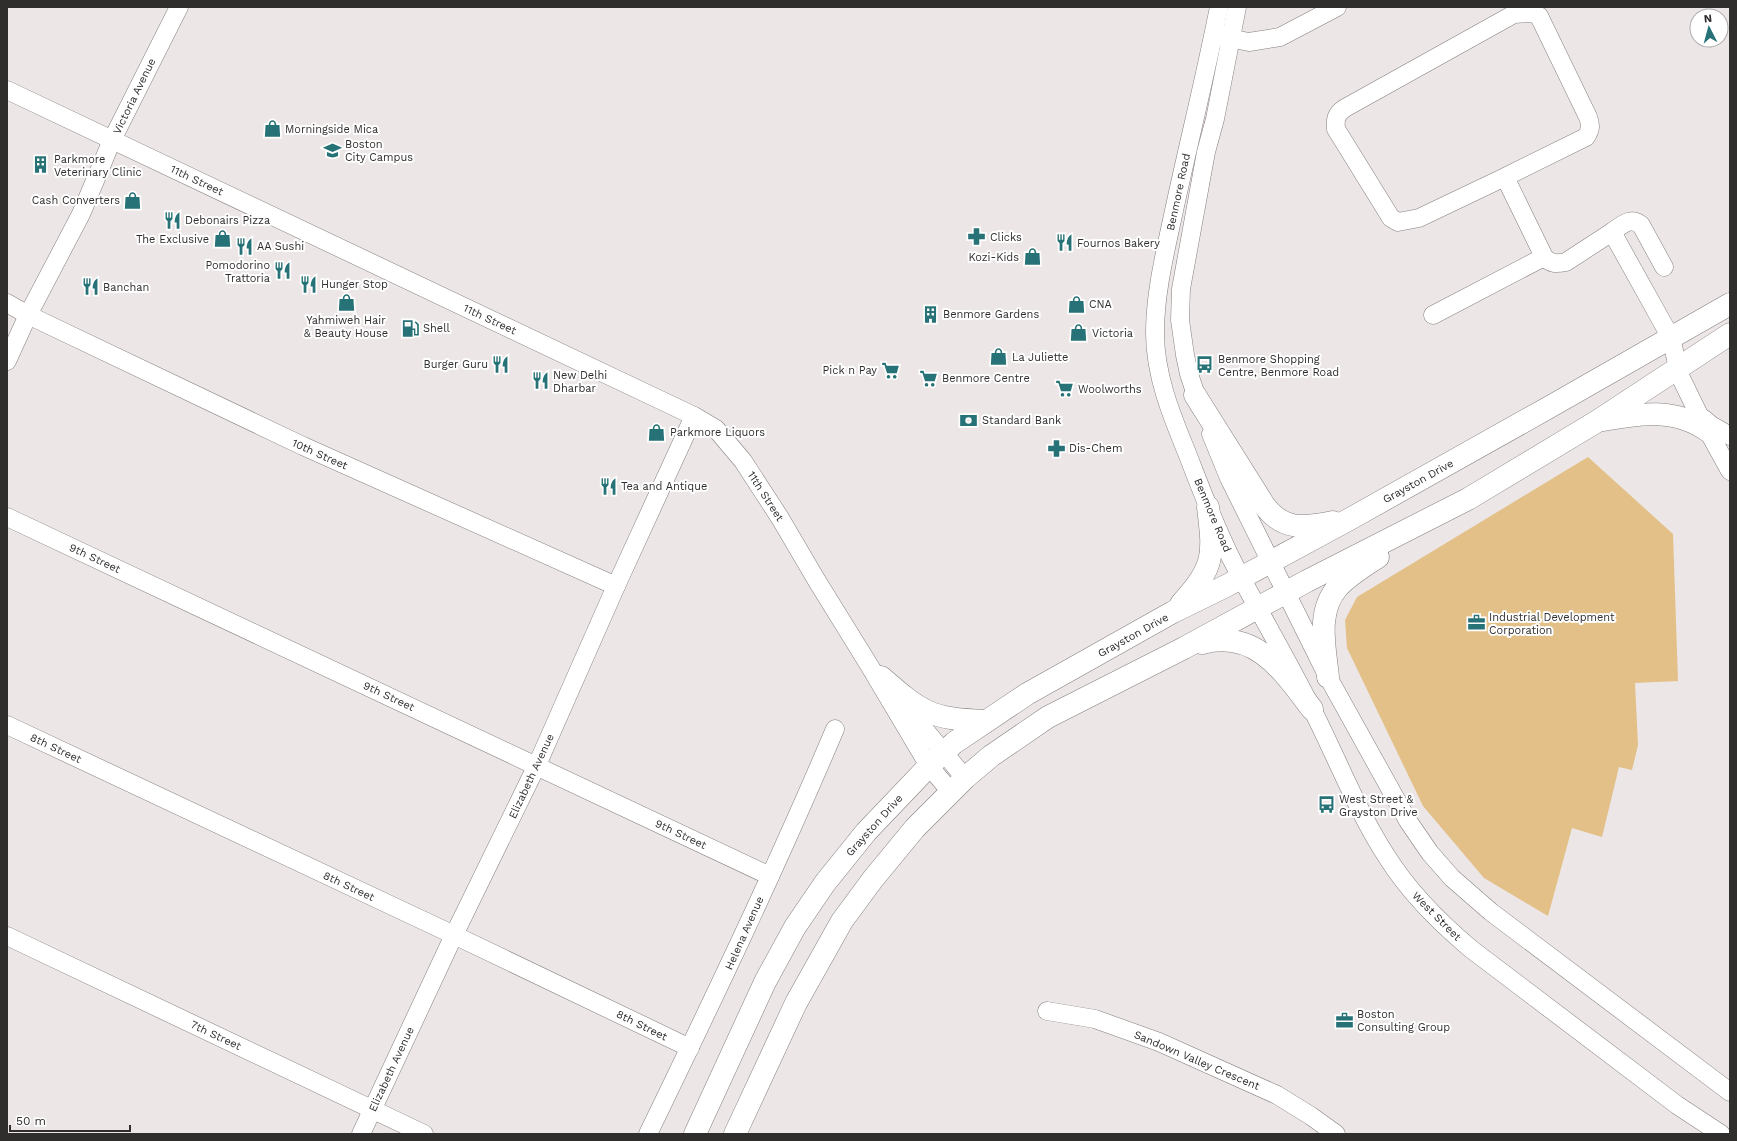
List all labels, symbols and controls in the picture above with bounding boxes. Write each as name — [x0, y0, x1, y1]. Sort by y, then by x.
north arrow — [1689, 8, 1729, 48]
text: N — [1703, 12, 1713, 25]
street label: Victoria Avenue — [110, 56, 158, 136]
shop icon: Morningside Mica — [262, 119, 282, 139]
place label: Morningside Mica — [285, 123, 378, 136]
place label: Boston City Campus — [345, 138, 413, 164]
school or university icon: Boston City Campus — [322, 140, 342, 160]
street label: Benmore Road — [1164, 152, 1193, 232]
place label: Parkmore Veterinary Clinic — [54, 153, 142, 179]
building icon: Parkmore Veterinary Clinic — [31, 155, 51, 175]
street label: 11th Street — [168, 163, 226, 199]
shop icon: Cash Converters — [123, 190, 143, 210]
place label: Cash Converters — [32, 194, 120, 207]
restaurant icon: Debonairs Pizza — [162, 210, 182, 230]
place label: Debonairs Pizza — [185, 214, 270, 227]
pharmacy icon: Clicks — [967, 227, 987, 247]
shop icon: The Exclusive — [212, 229, 232, 249]
place label: Clicks — [990, 231, 1022, 244]
place label: The Exclusive — [136, 233, 209, 246]
restaurant icon: Fournos Bakery — [1054, 233, 1074, 253]
restaurant icon: AA Sushi — [234, 236, 254, 256]
place label: Fournos Bakery — [1077, 237, 1160, 250]
place label: AA Sushi — [257, 240, 304, 253]
shop icon: Kozi-Kids — [1022, 247, 1042, 267]
place label: Kozi-Kids — [968, 251, 1019, 264]
place label: Pomodorino Trattoria — [205, 259, 270, 285]
restaurant icon: Pomodorino Trattoria — [273, 261, 293, 281]
restaurant icon: Hunger Stop — [298, 274, 318, 294]
restaurant icon: Banchan — [80, 277, 100, 297]
place label: Hunger Stop — [321, 278, 388, 291]
place label: Banchan — [103, 281, 149, 294]
shop icon: Yahmiweh Hair & Beauty House — [336, 292, 356, 312]
shop icon: CNA — [1066, 294, 1086, 314]
place label: CNA — [1089, 298, 1112, 311]
street label: 11th Street — [461, 302, 519, 338]
building icon: Benmore Gardens — [920, 304, 940, 324]
place label: Benmore Gardens — [943, 308, 1039, 321]
place label: Yahmiweh Hair & Beauty House — [304, 314, 388, 340]
fuel station icon: Shell — [400, 318, 420, 338]
place label: Shell — [423, 322, 451, 335]
shop icon: Victoria — [1069, 323, 1089, 343]
place label: Victoria — [1092, 327, 1133, 340]
shop icon: La Juliette — [989, 347, 1009, 367]
place label: La Juliette — [1012, 351, 1068, 364]
place label: Benmore Shopping Centre, Benmore Road — [1218, 353, 1339, 379]
restaurant icon: Burger Guru — [491, 354, 511, 374]
bus stop icon: Benmore Shopping Centre, Benmore Road — [1195, 355, 1215, 375]
place label: Burger Guru — [424, 358, 488, 371]
supermarket icon: Pick n Pay — [880, 360, 900, 380]
place label: Pick n Pay — [823, 364, 877, 377]
supermarket icon: Benmore Centre — [919, 368, 939, 388]
place label: New Delhi Dharbar — [553, 369, 607, 395]
restaurant icon: New Delhi Dharbar — [530, 371, 550, 391]
place label: Benmore Centre — [942, 372, 1030, 385]
supermarket icon: Woolworths — [1055, 379, 1075, 399]
place label: Woolworths — [1078, 383, 1142, 396]
bank icon: Standard Bank — [959, 410, 979, 430]
place label: Standard Bank — [982, 414, 1061, 427]
shop icon: Parkmore Liquors — [647, 422, 667, 442]
place label: Parkmore Liquors — [670, 426, 765, 439]
street label: 10th Street — [290, 436, 350, 473]
pharmacy icon: Dis-Chem — [1046, 438, 1066, 458]
place label: Dis-Chem — [1069, 442, 1122, 455]
street label: Grayston Drive — [1381, 457, 1456, 506]
street label: 11th Street — [745, 469, 787, 524]
restaurant icon: Tea and Antique — [598, 476, 618, 496]
street label: Benmore Road — [1191, 476, 1234, 554]
place label: Tea and Antique — [621, 480, 707, 493]
street label: 9th Street — [67, 541, 123, 576]
street label: Grayston Drive — [1096, 611, 1171, 660]
place label: Industrial Development Corporation — [1489, 611, 1615, 637]
office icon: Industrial Development Corporation — [1466, 613, 1486, 633]
street label: 9th Street — [361, 679, 417, 714]
street label: 8th Street — [28, 731, 84, 766]
street label: Elizabeth Avenue — [506, 732, 557, 821]
street label: Grayston Drive — [843, 792, 906, 859]
place label: West Street & Grayston Drive — [1339, 793, 1418, 819]
bus stop icon: West Street & Grayston Drive — [1316, 795, 1336, 815]
street label: 9th Street — [653, 817, 709, 852]
street label: 8th Street — [321, 869, 377, 904]
street label: West Street — [1409, 889, 1464, 944]
street label: Helena Avenue — [722, 894, 766, 972]
street label: 8th Street — [614, 1008, 670, 1044]
place label: Boston Consulting Group — [1357, 1008, 1450, 1034]
office icon: Boston Consulting Group — [1334, 1010, 1354, 1030]
street label: 7th Street — [188, 1018, 244, 1053]
street label: Elizabeth Avenue — [366, 1025, 417, 1114]
street label: Sandown Valley Crescent — [1132, 1028, 1262, 1093]
scale bar — [10, 1107, 130, 1133]
text: 50 m — [16, 1114, 46, 1128]

